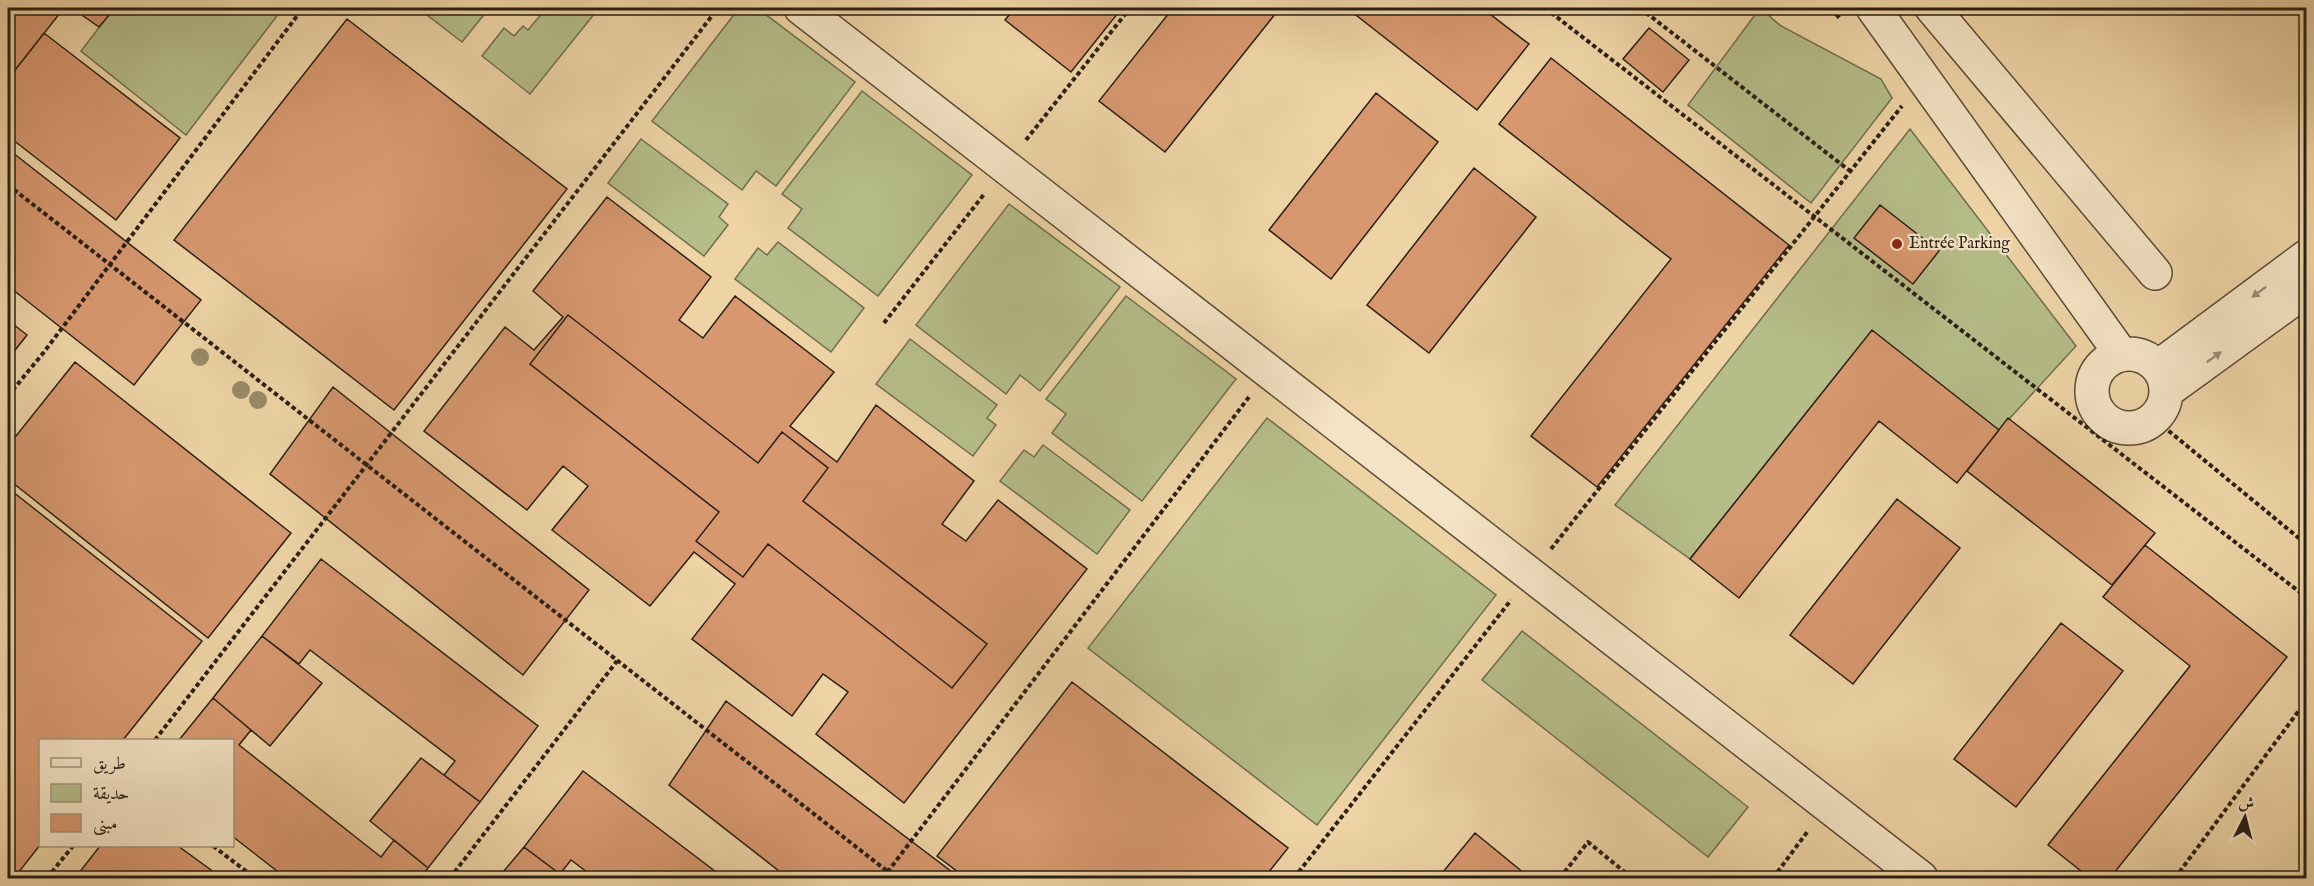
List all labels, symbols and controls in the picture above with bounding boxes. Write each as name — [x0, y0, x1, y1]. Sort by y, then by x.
place label: Entrée Parking — [1909, 234, 2010, 254]
marker: Entrée Parking — [1890, 237, 1904, 251]
one-way arrow — [2252, 285, 2267, 297]
one-way arrow — [2206, 351, 2222, 363]
legend — [39, 739, 234, 847]
text: طريق — [93, 753, 126, 776]
text: حديقة — [93, 783, 129, 806]
north arrow — [2215, 787, 2275, 847]
text: ش — [2237, 793, 2255, 815]
text: مبنى — [93, 813, 118, 836]

